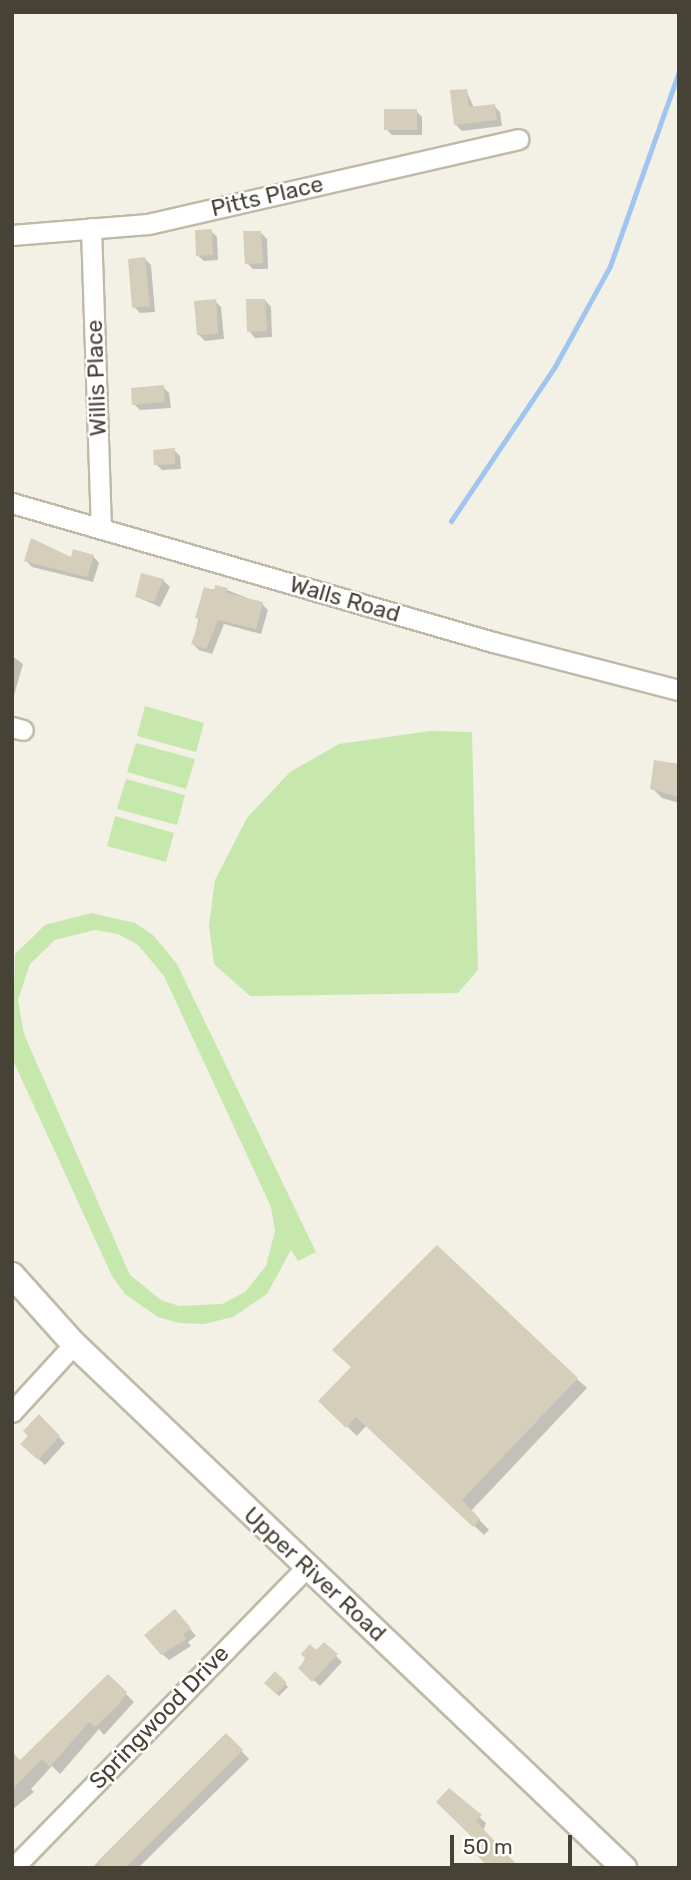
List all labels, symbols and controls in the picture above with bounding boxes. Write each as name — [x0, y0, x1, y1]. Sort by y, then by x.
street label: Pitts Place — [208, 170, 326, 222]
street label: Willis Place — [80, 319, 112, 437]
street label: Walls Road — [287, 570, 403, 628]
street label: Upper River Road — [238, 1501, 392, 1647]
street label: Springwood Drive — [83, 1639, 235, 1795]
scale bar — [453, 1820, 576, 1864]
text: 50 m — [463, 1834, 513, 1859]

